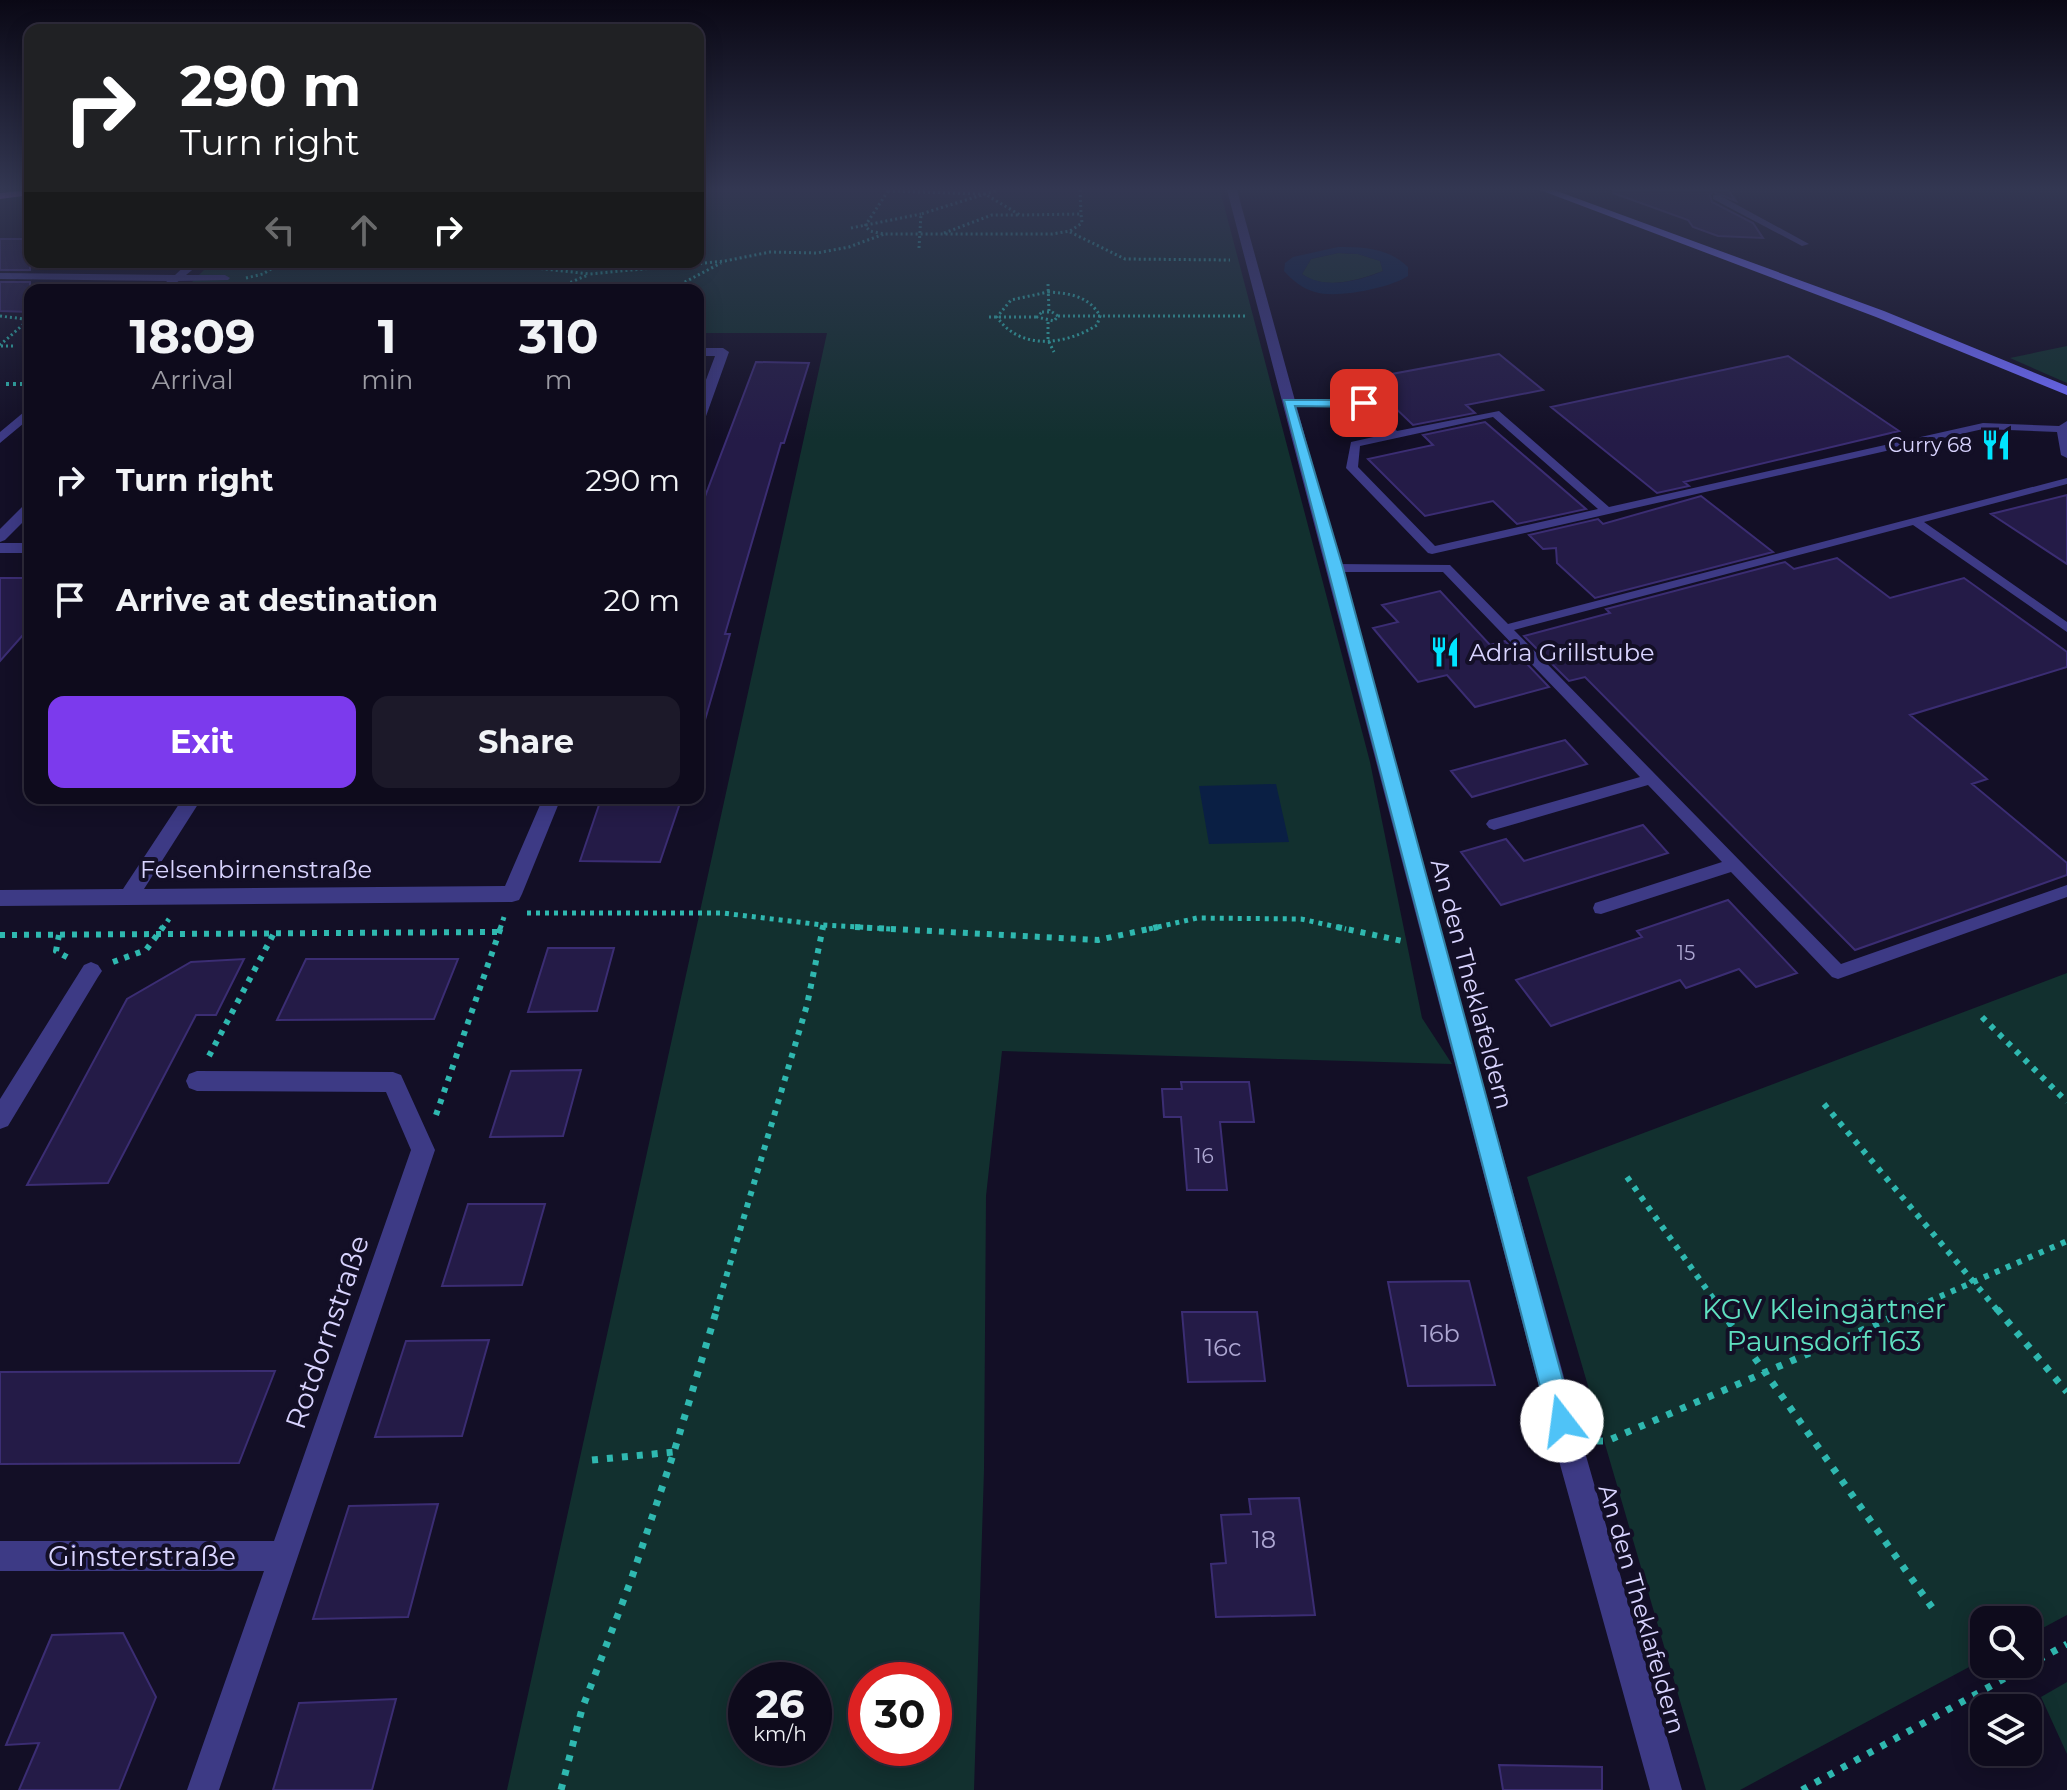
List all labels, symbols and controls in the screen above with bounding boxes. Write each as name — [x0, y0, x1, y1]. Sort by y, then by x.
text: 290 m — [180, 52, 361, 120]
icon: right — [48, 56, 152, 160]
text: Turn right — [180, 120, 360, 164]
icon: left — [258, 208, 302, 252]
icon: ahead — [342, 208, 386, 252]
icon: right — [426, 208, 470, 252]
text: 18:09 — [129, 307, 256, 365]
text: 1 — [378, 307, 397, 365]
text: 310 — [519, 307, 599, 365]
text: Arrival — [152, 364, 234, 396]
text: min — [361, 364, 413, 396]
text: m — [545, 364, 572, 396]
pin — [1330, 369, 1398, 437]
icon: arrive — [1342, 381, 1386, 425]
restaurant icon: Curry 68 — [1979, 428, 2013, 462]
place label: Curry 68 — [1888, 433, 1972, 457]
icon: right — [48, 458, 92, 502]
text: Turn right — [116, 462, 273, 499]
text: 290 m — [585, 462, 680, 499]
icon: arrive — [48, 578, 92, 622]
text: Arrive at destination — [116, 582, 438, 619]
text: 20 m — [603, 582, 680, 619]
restaurant icon: Adria Grillstube — [1428, 635, 1462, 669]
place label: Adria Grillstube — [1469, 638, 1654, 667]
button: Exit — [48, 696, 356, 788]
button: Share — [372, 696, 680, 788]
street label: Felsenbirnenstraße — [140, 855, 372, 884]
street label: An den Theklafeldern — [1425, 856, 1519, 1112]
house number: 15 — [1677, 941, 1695, 965]
house number: 16 — [1194, 1144, 1214, 1168]
street label: Rotdornstraße — [278, 1231, 376, 1433]
park label: KGV Kleingärtner Paunsdorf 163 — [1702, 1292, 1946, 1358]
house number: 16b — [1420, 1319, 1460, 1348]
house number: 16c — [1204, 1333, 1242, 1362]
position arrow — [1520, 1379, 1604, 1463]
street label: An den Theklafeldern — [1593, 1481, 1691, 1737]
house number: 18 — [1252, 1525, 1276, 1554]
street label: Ginsterstraße — [48, 1539, 236, 1573]
map controls — [1970, 1606, 2042, 1766]
button: search — [1970, 1606, 2042, 1678]
speed limit sign: 30 — [848, 1662, 952, 1766]
text: 26 — [755, 1679, 805, 1728]
button: layers — [1970, 1694, 2042, 1766]
text: km/h — [753, 1722, 807, 1746]

